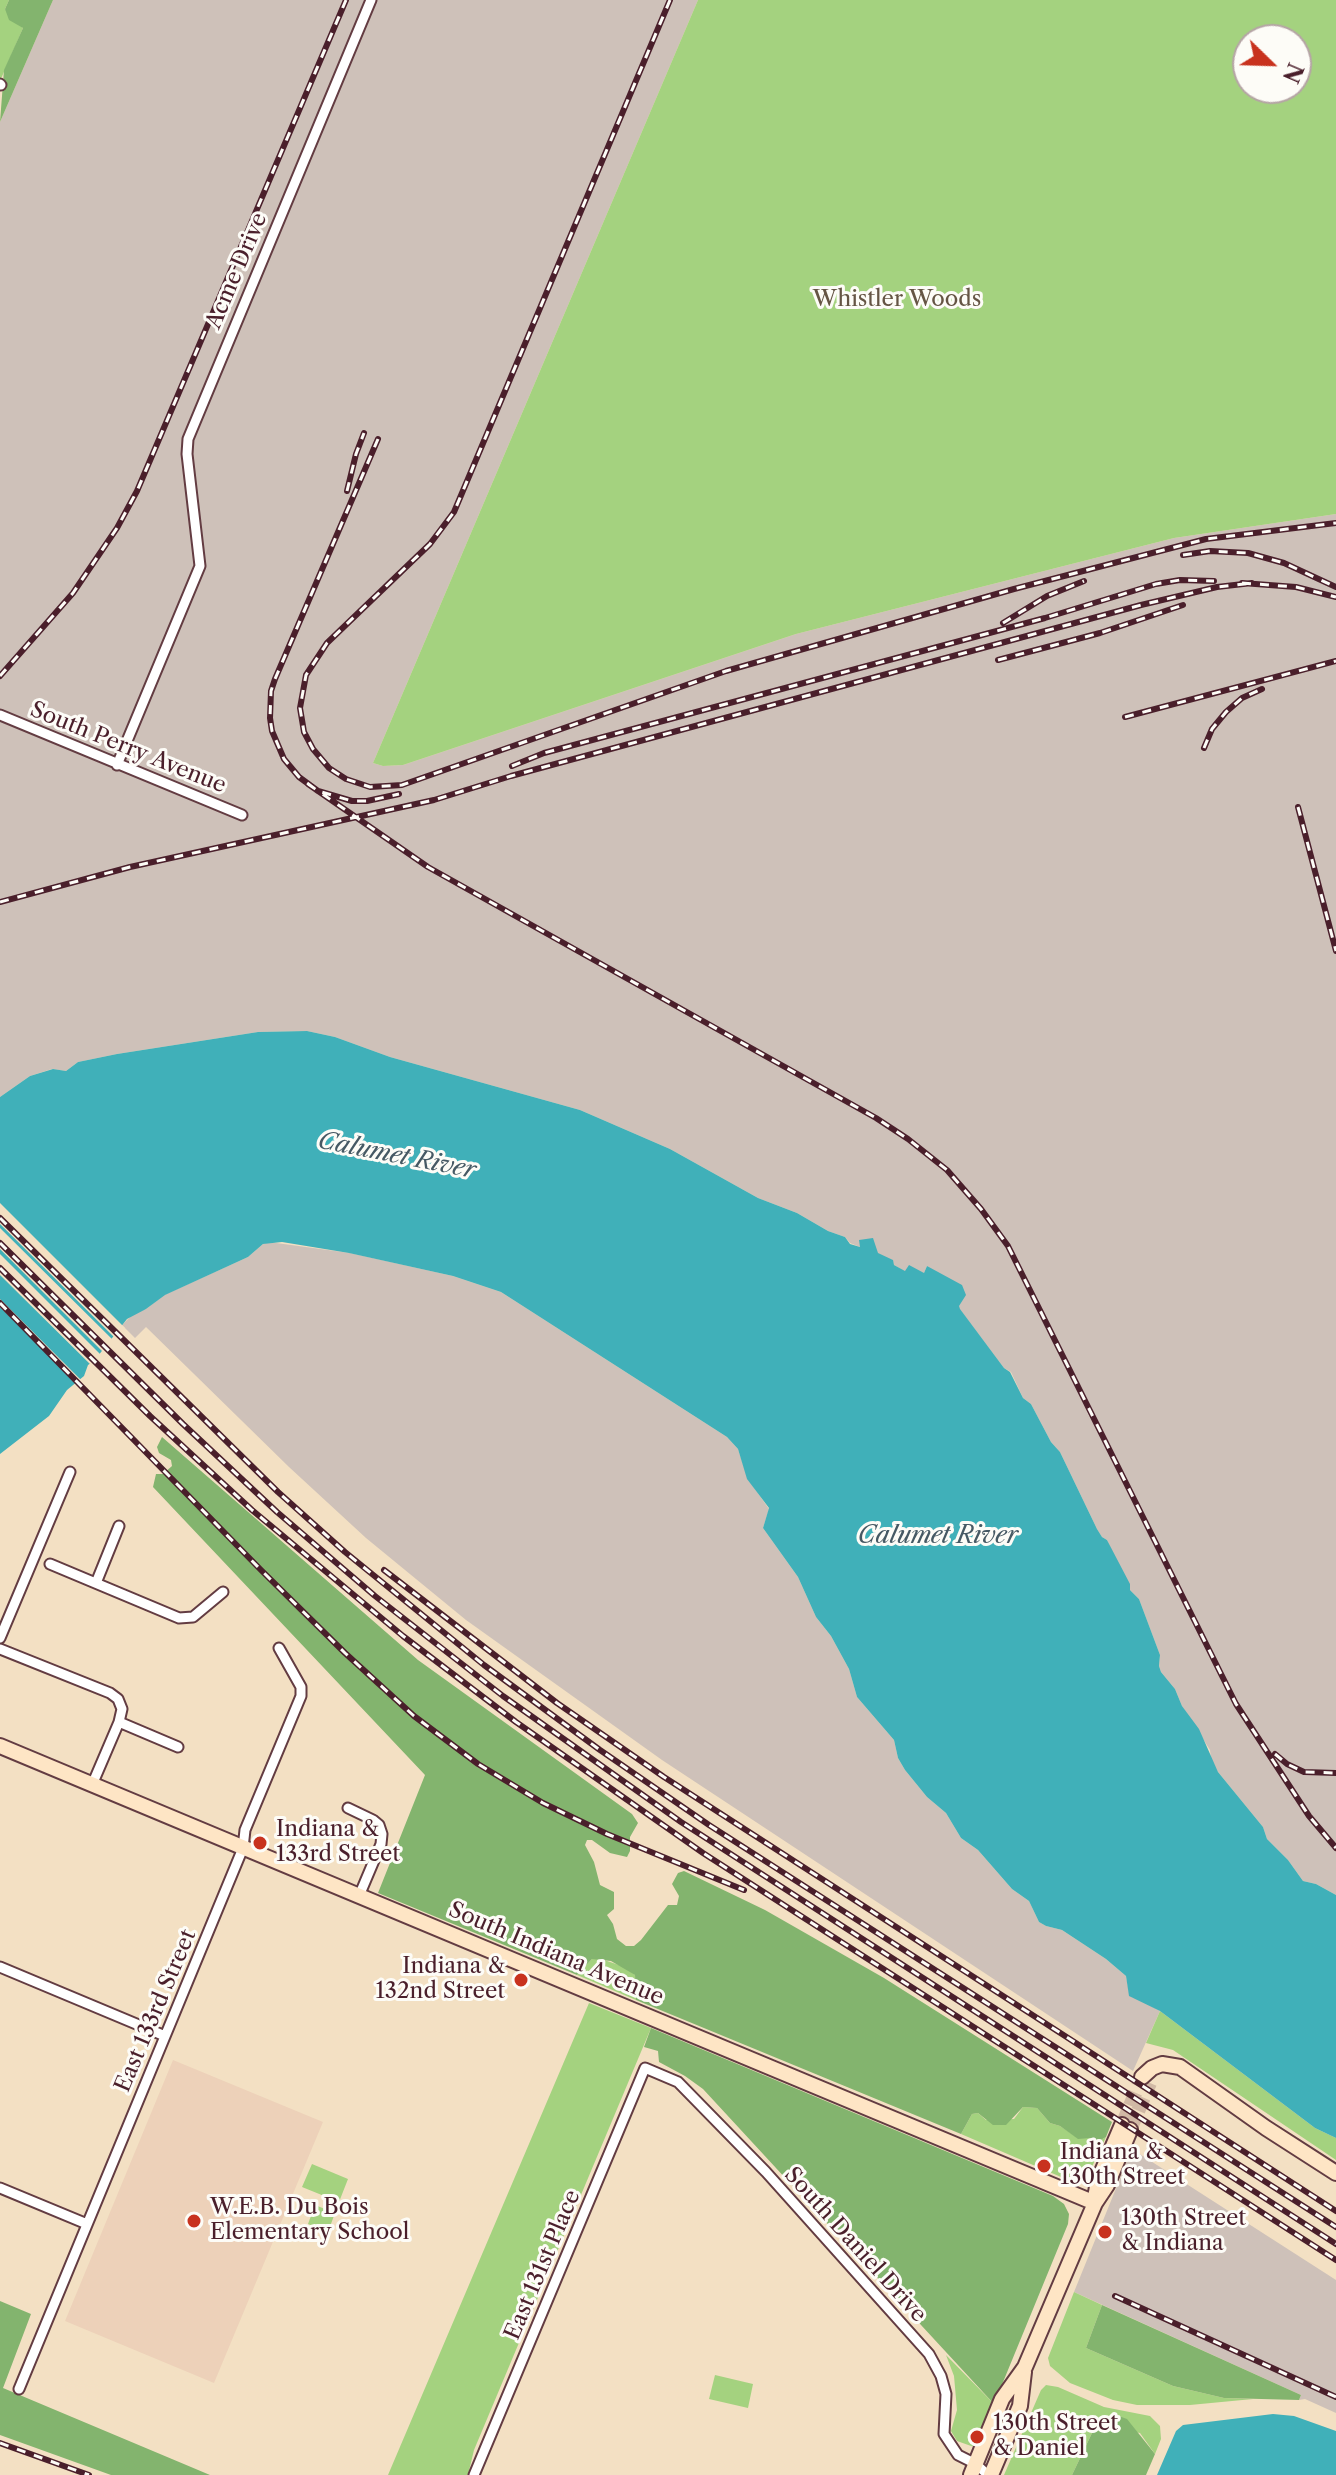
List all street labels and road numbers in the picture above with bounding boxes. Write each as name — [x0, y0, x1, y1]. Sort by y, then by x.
street label: Acme Drive — [201, 209, 273, 333]
street label: South Perry Avenue — [26, 697, 230, 799]
street label: South Indiana Avenue — [445, 1897, 667, 2011]
street label: East 133rd Street — [110, 1926, 202, 2096]
street label: South Daniel Drive — [778, 2162, 932, 2328]
street label: East 131st Place — [500, 2186, 586, 2344]

